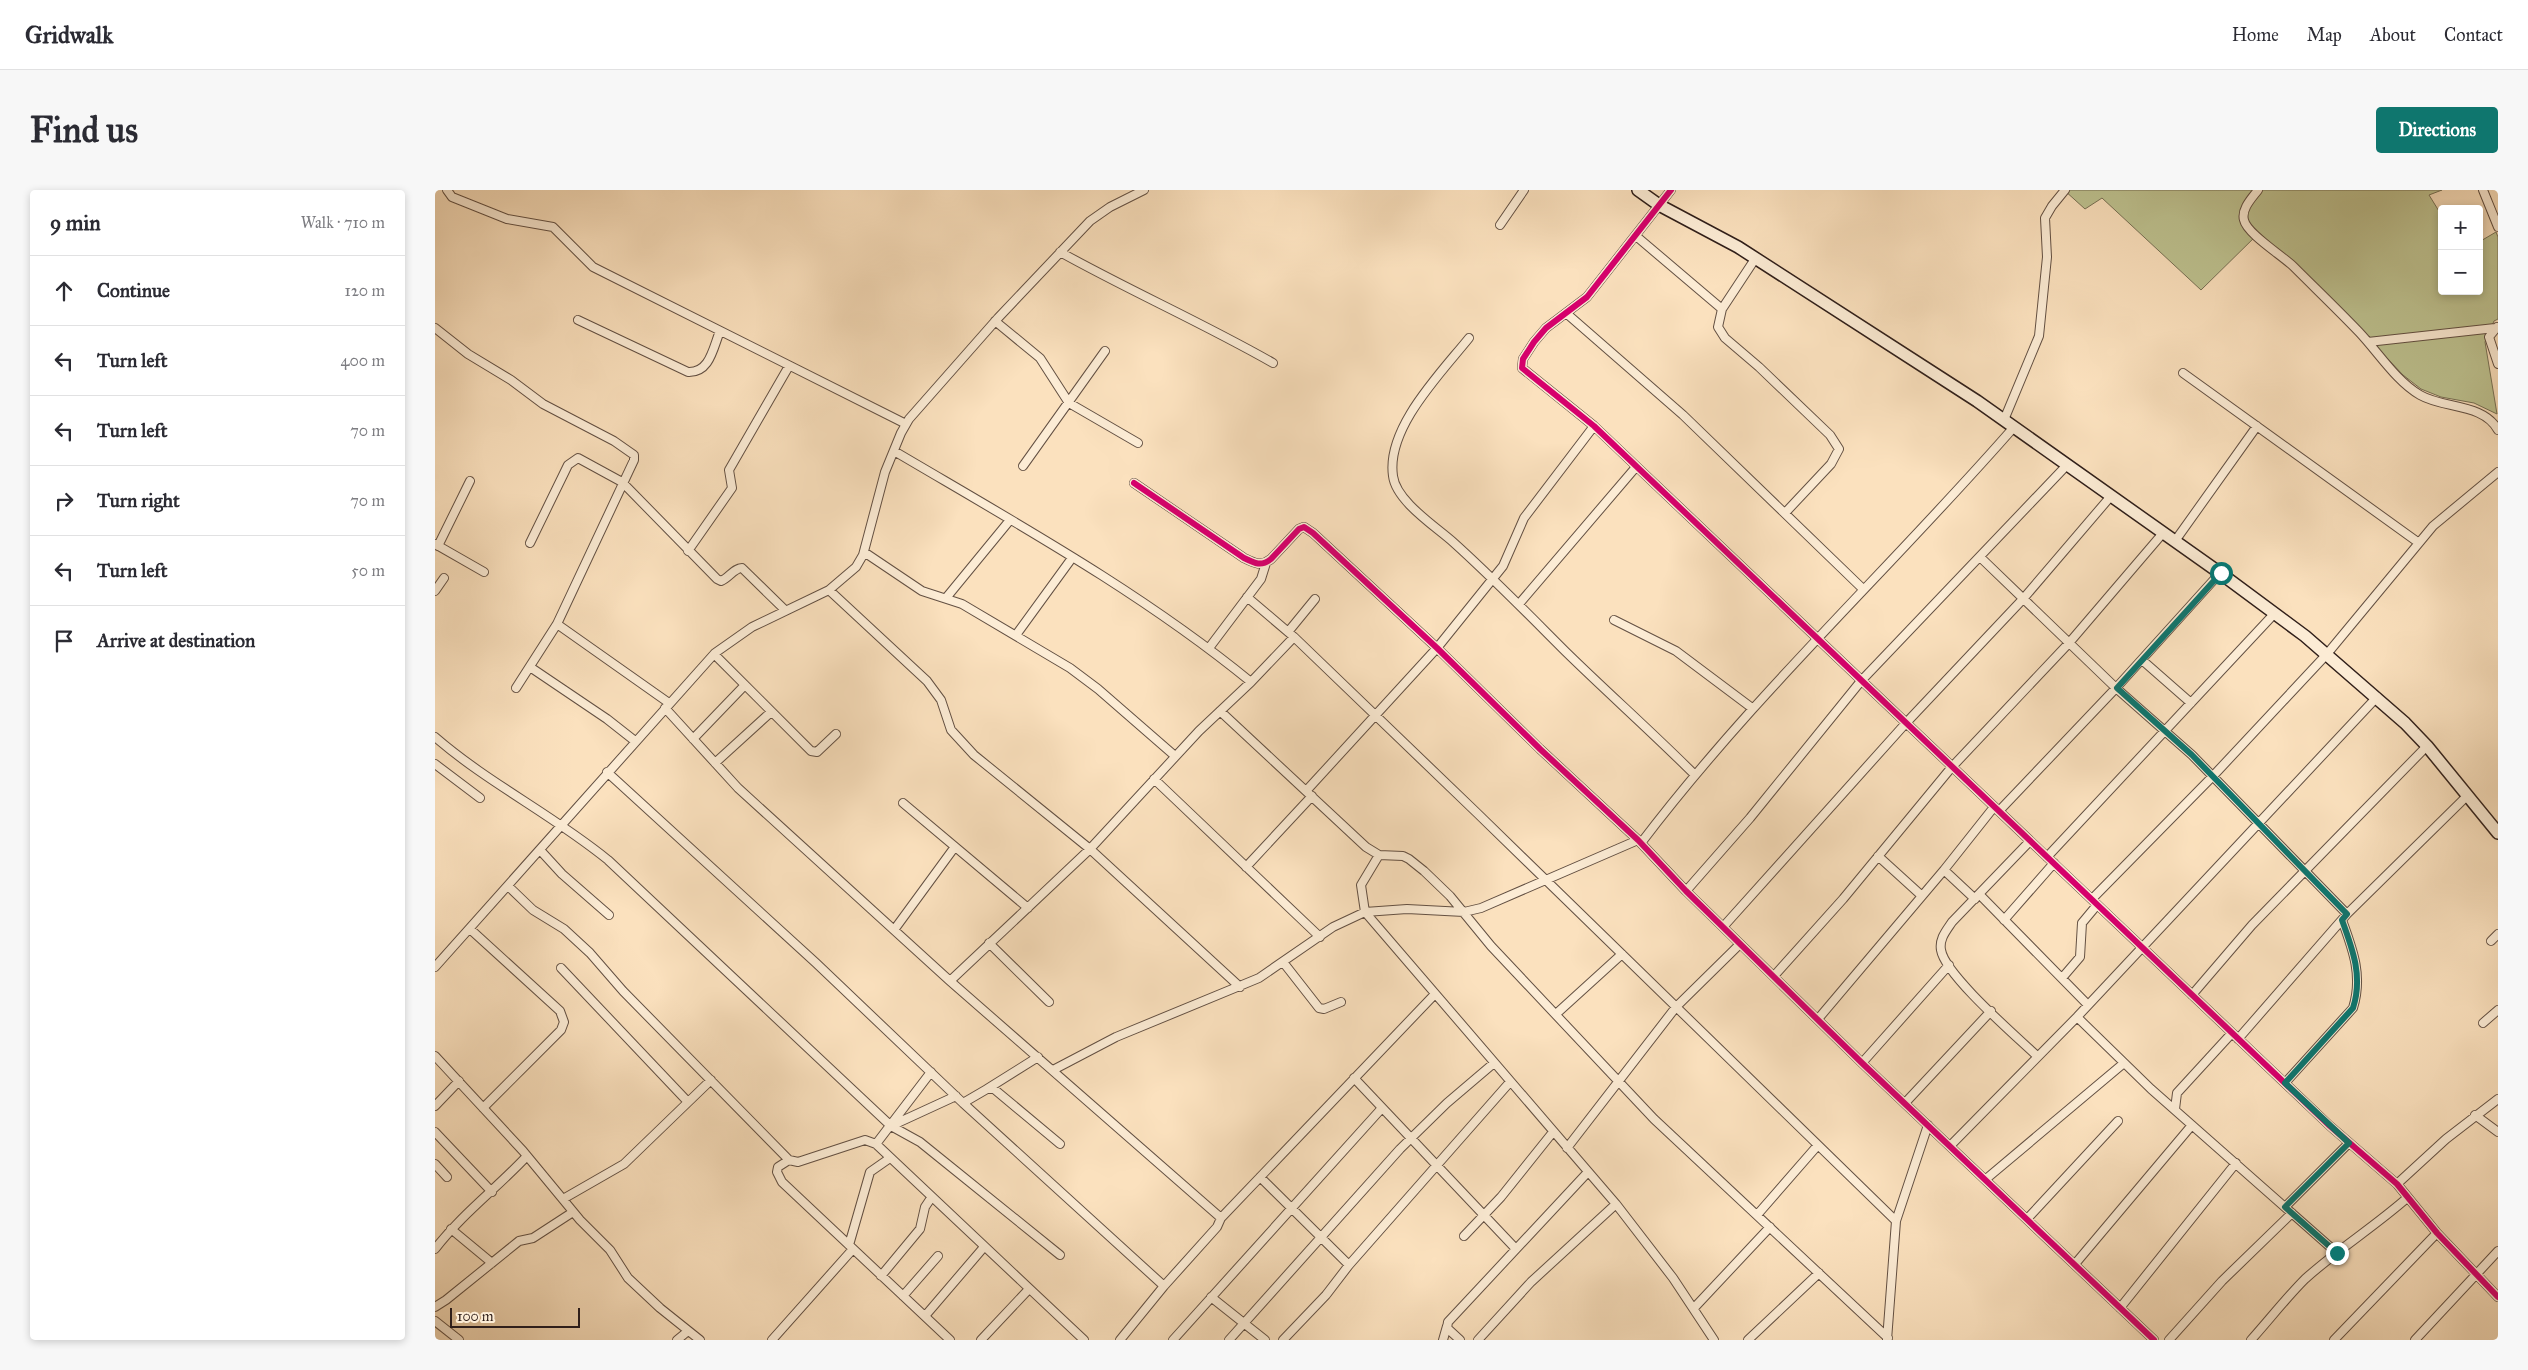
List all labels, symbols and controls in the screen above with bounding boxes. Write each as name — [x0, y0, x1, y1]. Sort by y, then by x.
text: Gridwalk — [25, 20, 113, 50]
text: Home — [2232, 24, 2279, 46]
text: Map — [2307, 24, 2342, 46]
text: About — [2370, 24, 2416, 46]
text: Contact — [2444, 24, 2503, 46]
button: Directions — [2376, 107, 2498, 153]
text: Find us — [30, 109, 138, 152]
map controls — [2438, 205, 2483, 295]
button: + — [2438, 205, 2483, 250]
text: 9 min — [50, 210, 101, 236]
text: Walk · 710 m — [301, 213, 385, 232]
button: − — [2438, 250, 2483, 295]
icon: ahead — [50, 277, 78, 305]
text: Continue — [97, 279, 170, 302]
text: 120 m — [345, 281, 385, 300]
icon: left — [50, 347, 78, 375]
text: Turn left — [97, 349, 167, 372]
text: 400 m — [341, 351, 385, 370]
icon: left — [50, 417, 78, 445]
text: Turn left — [97, 419, 167, 442]
text: 70 m — [350, 421, 385, 440]
icon: right — [50, 487, 78, 515]
text: Turn right — [97, 489, 180, 512]
text: 70 m — [350, 491, 385, 510]
icon: left — [50, 557, 78, 585]
text: Turn left — [97, 559, 167, 582]
text: 50 m — [351, 561, 385, 580]
route start — [2210, 562, 2233, 585]
icon: arrive — [50, 627, 78, 655]
text: Arrive at destination — [97, 629, 255, 652]
route end — [2326, 1242, 2349, 1265]
scale bar — [450, 1305, 580, 1328]
text: 100 m — [457, 1308, 494, 1325]

